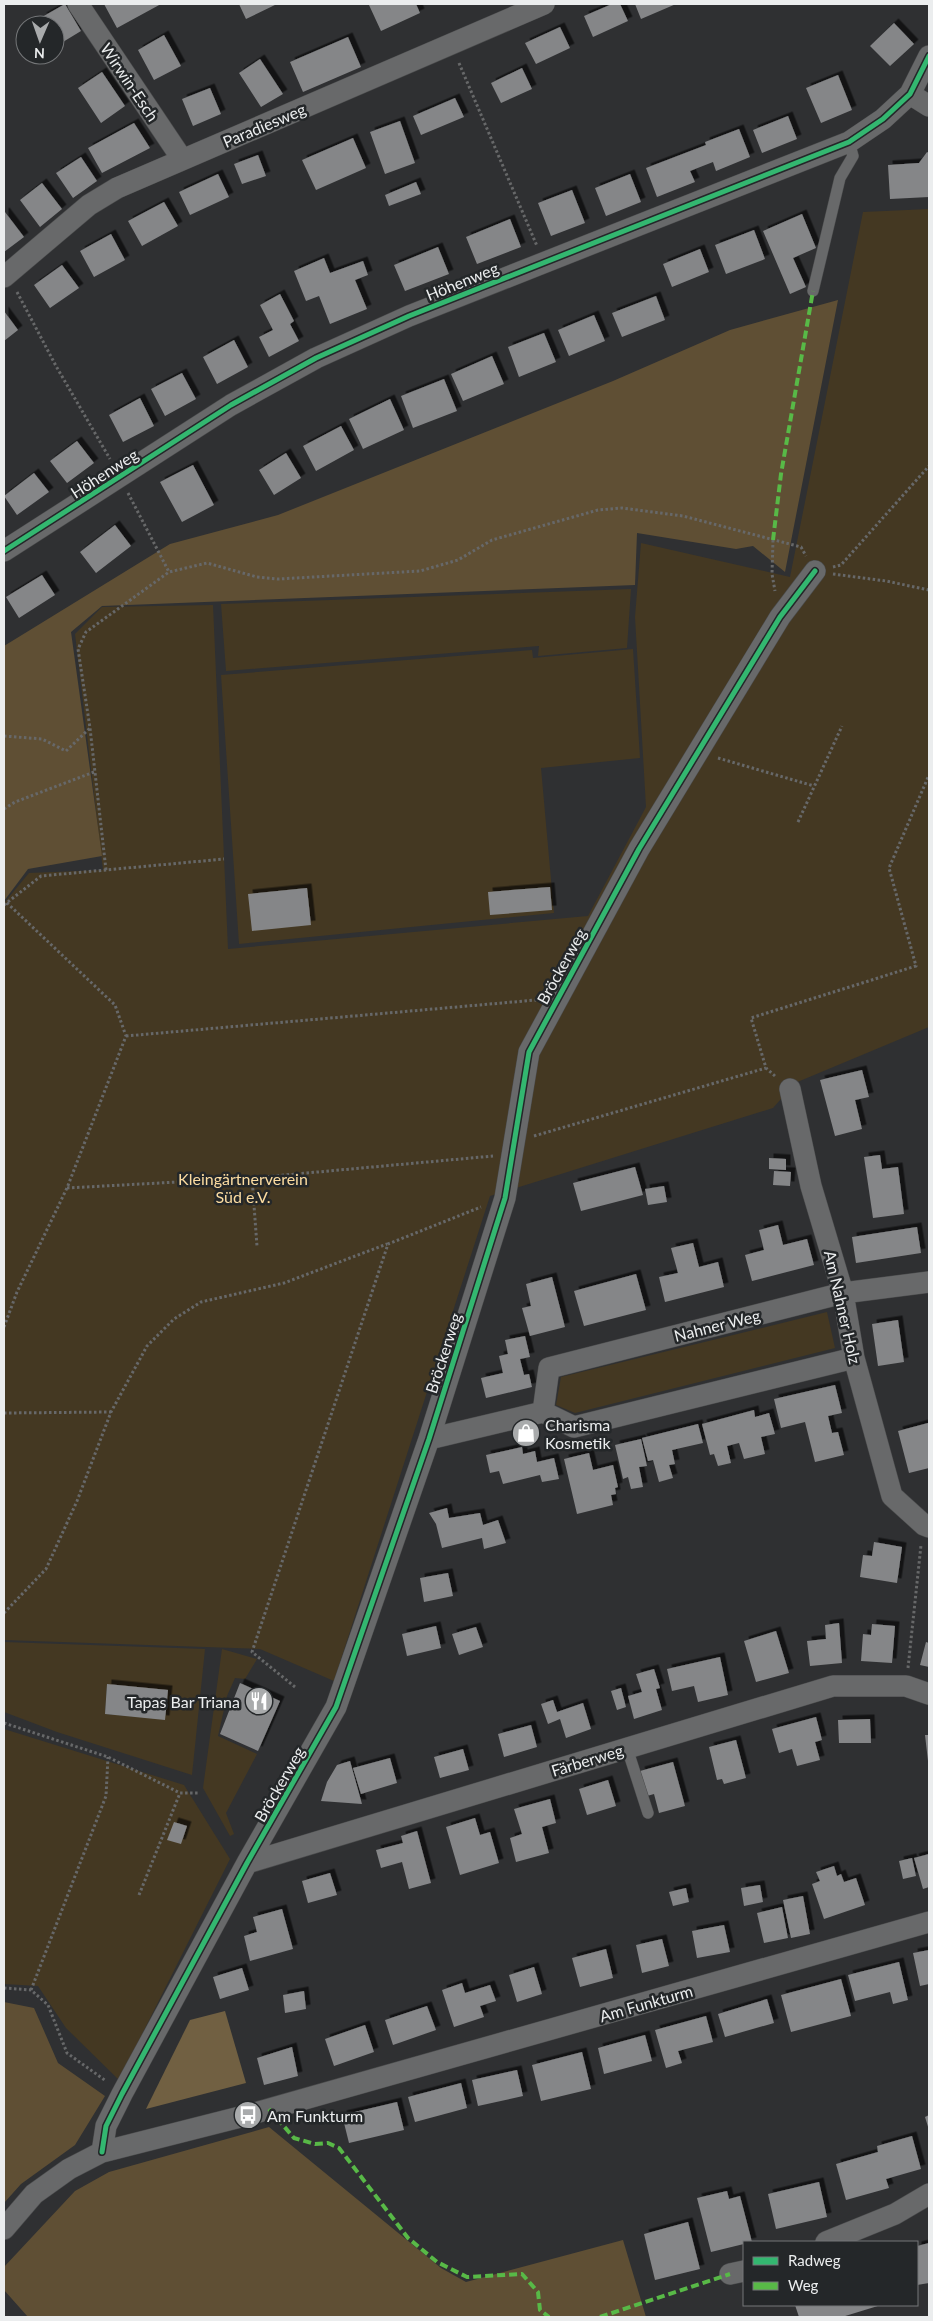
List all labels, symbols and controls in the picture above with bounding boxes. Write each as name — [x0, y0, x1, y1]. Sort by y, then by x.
north arrow — [15, 15, 65, 65]
street label: Wirwin-Esch — [97, 39, 163, 125]
text: N — [34, 45, 45, 62]
street label: Paradiesweg — [220, 99, 308, 151]
street label: Höhenweg — [423, 258, 501, 304]
street label: Höhenweg — [67, 444, 141, 502]
street label: Bröckerweg — [532, 925, 590, 1007]
park label: Kleingärtnerverein Süd e.V. — [178, 1169, 308, 1206]
street label: Am Nahner Holz — [821, 1248, 865, 1366]
street label: Nahner Weg — [672, 1305, 762, 1345]
street label: Bröckerweg — [421, 1310, 465, 1396]
place label: Charisma Kosmetik — [545, 1415, 611, 1452]
shop icon: Charisma Kosmetik — [511, 1418, 541, 1448]
restaurant icon: Tapas Bar Triana — [244, 1686, 274, 1716]
place label: Tapas Bar Triana — [127, 1692, 240, 1711]
street label: Färberweg — [549, 1740, 625, 1780]
street label: Bröckerweg — [250, 1743, 308, 1825]
street label: Am Funkturm — [597, 1981, 695, 2025]
bus stop icon: Am Funkturm — [233, 2100, 263, 2130]
place label: Am Funkturm — [267, 2106, 363, 2125]
legend — [743, 2241, 918, 2306]
text: Radweg — [788, 2251, 841, 2269]
text: Weg — [788, 2276, 819, 2294]

